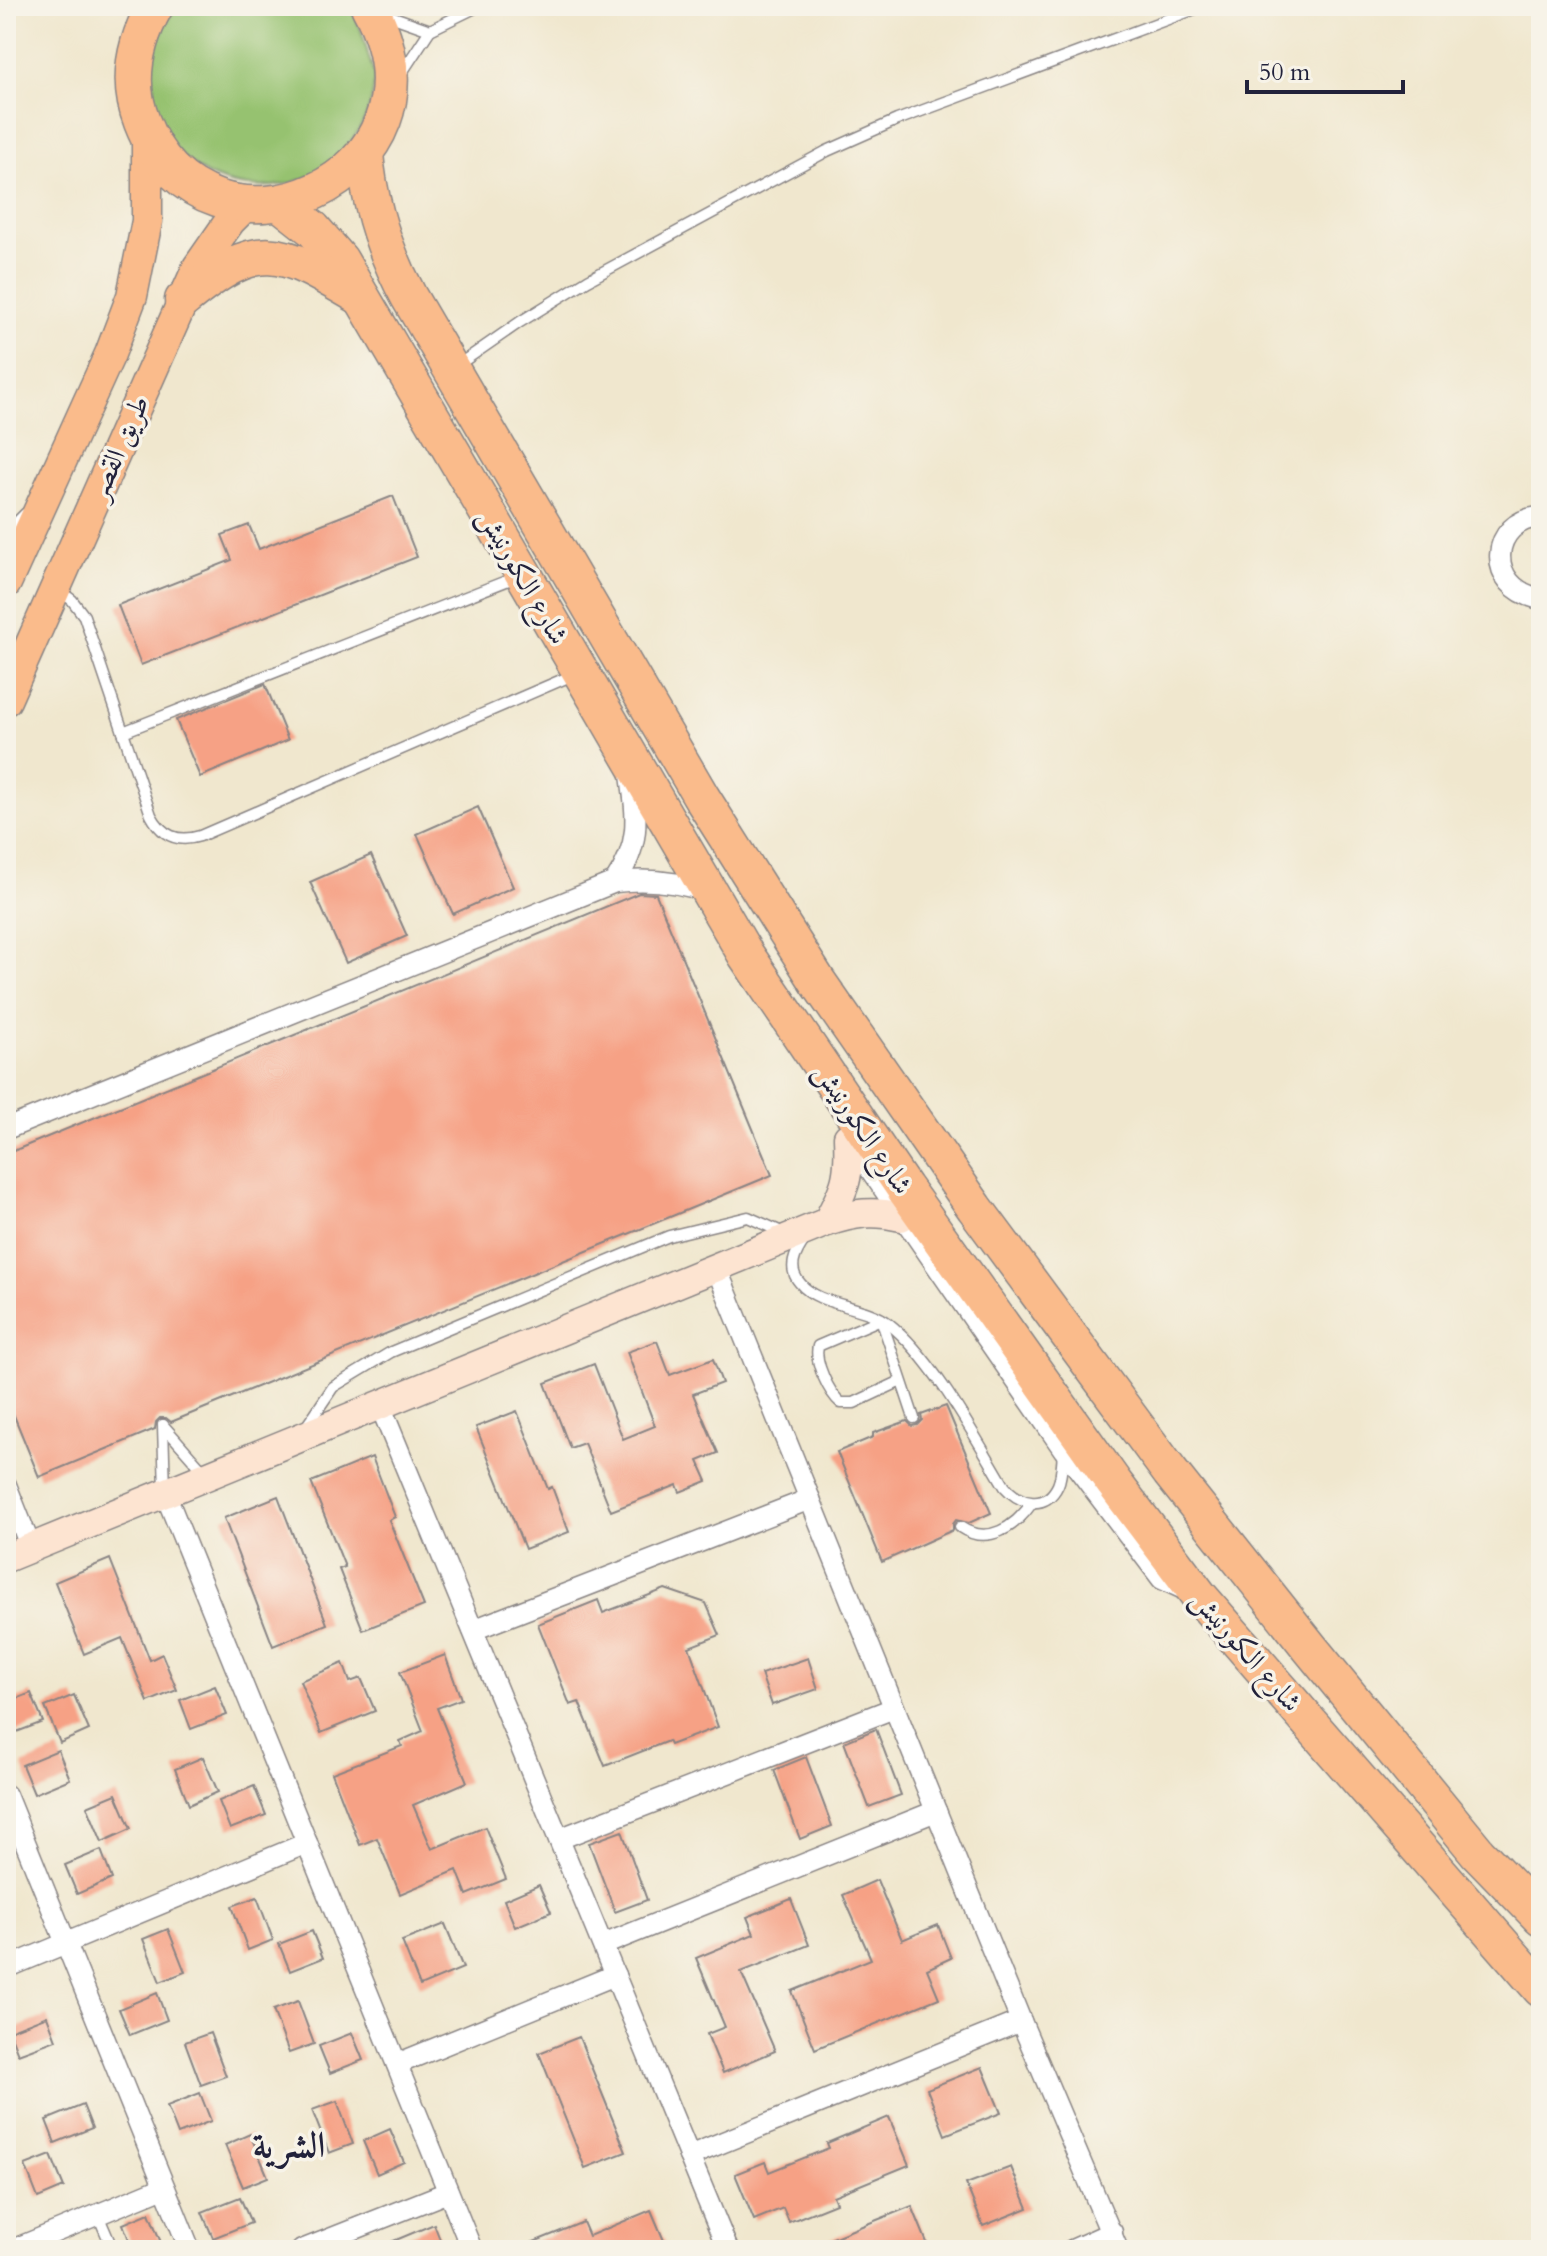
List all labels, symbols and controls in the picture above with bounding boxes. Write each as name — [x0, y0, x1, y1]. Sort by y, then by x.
scale bar — [1247, 44, 1403, 94]
text: 50 m — [1259, 56, 1311, 89]
street label: طريق القصر — [78, 389, 159, 508]
street label: شارع الكورنيش — [465, 501, 577, 654]
street label: شارع الكورنيش — [802, 1055, 921, 1204]
street label: شارع الكورنيش — [1179, 1581, 1310, 1723]
district label: الشرية — [253, 2121, 325, 2170]

